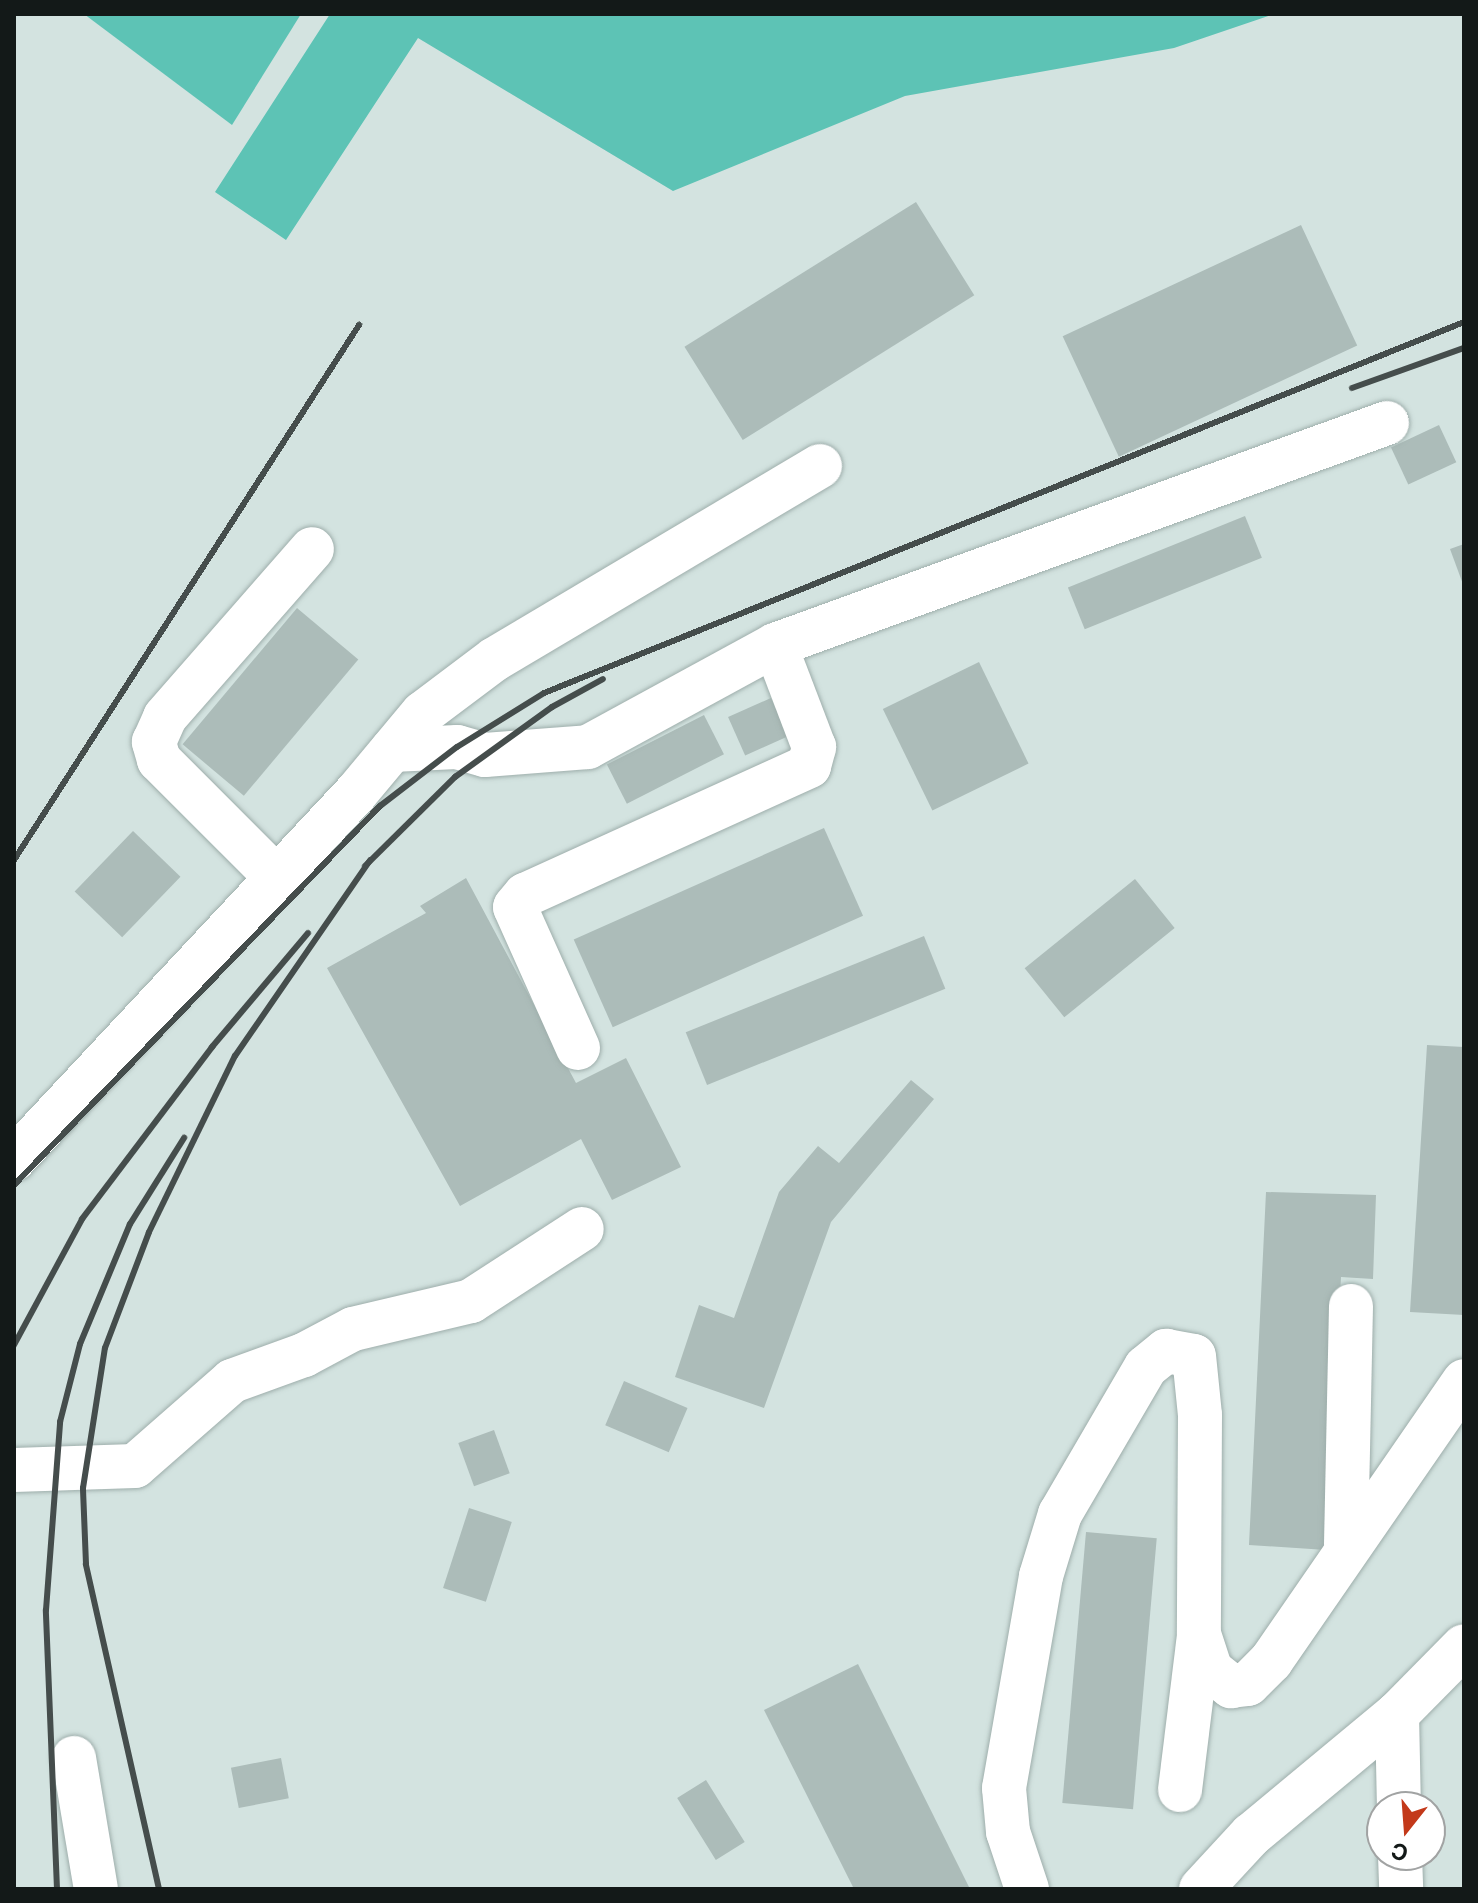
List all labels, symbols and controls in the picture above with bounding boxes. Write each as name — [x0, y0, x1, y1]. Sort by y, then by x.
north arrow — [1366, 1791, 1446, 1871]
text: С — [1388, 1837, 1411, 1867]

